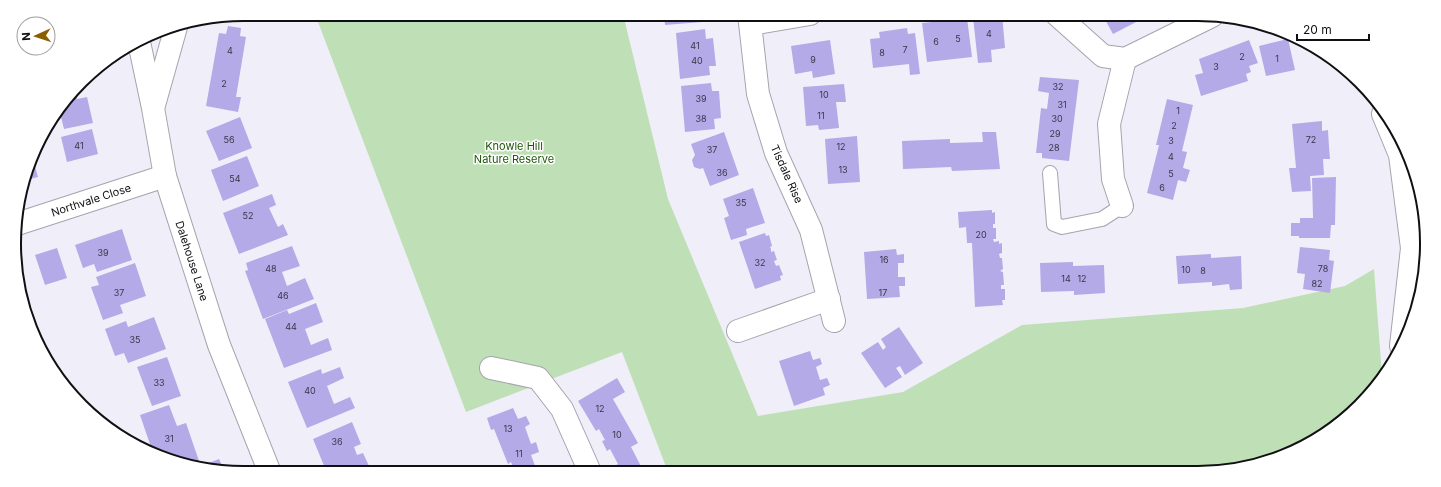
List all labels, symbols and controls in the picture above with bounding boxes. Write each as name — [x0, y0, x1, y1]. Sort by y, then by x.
north arrow — [16, 16, 56, 56]
scale bar — [1297, 16, 1369, 42]
text: 20 m — [1303, 22, 1332, 37]
house number: 4 — [986, 28, 992, 39]
text: N — [19, 32, 33, 41]
house number: 5 — [955, 33, 961, 44]
house number: 6 — [933, 36, 939, 47]
house number: 41 — [690, 40, 700, 51]
house number: 7 — [902, 44, 908, 55]
house number: 4 — [227, 45, 233, 56]
house number: 8 — [879, 47, 885, 58]
house number: 2 — [1239, 51, 1245, 62]
house number: 1 — [1275, 53, 1279, 64]
house number: 9 — [810, 54, 816, 65]
house number: 40 — [691, 55, 703, 66]
house number: 3 — [1213, 61, 1219, 72]
house number: 2 — [221, 78, 227, 89]
house number: 32 — [1052, 81, 1064, 92]
house number: 10 — [819, 89, 829, 100]
house number: 39 — [695, 93, 707, 104]
house number: 31 — [1057, 99, 1067, 110]
house number: 1 — [1176, 105, 1180, 116]
house number: 11 — [817, 110, 825, 121]
house number: 38 — [695, 113, 707, 124]
house number: 30 — [1051, 113, 1063, 124]
house number: 2 — [1171, 120, 1177, 131]
house number: 29 — [1049, 128, 1061, 139]
house number: 56 — [223, 134, 235, 145]
house number: 72 — [1306, 134, 1316, 145]
house number: 3 — [1168, 135, 1174, 146]
park label: Knowle Hill Nature Reserve — [474, 139, 554, 166]
house number: 41 — [74, 140, 84, 151]
house number: 12 — [836, 141, 846, 152]
house number: 28 — [1048, 142, 1060, 153]
street label: Tisdale Rise — [768, 143, 806, 205]
house number: 37 — [707, 144, 717, 155]
house number: 4 — [1168, 151, 1174, 162]
house number: 13 — [838, 164, 848, 175]
house number: 36 — [716, 167, 728, 178]
house number: 5 — [1168, 168, 1174, 179]
house number: 54 — [229, 173, 241, 184]
street label: Northvale Close — [49, 180, 133, 220]
house number: 6 — [1159, 182, 1165, 193]
house number: 35 — [735, 197, 747, 208]
house number: 52 — [243, 210, 253, 221]
street label: Dalehouse Lane — [172, 219, 212, 303]
house number: 20 — [975, 229, 987, 240]
house number: 39 — [97, 247, 109, 258]
house number: 16 — [879, 254, 889, 265]
house number: 32 — [754, 257, 766, 268]
house number: 48 — [265, 263, 277, 274]
house number: 78 — [1318, 263, 1329, 274]
house number: 10 — [1181, 264, 1191, 275]
house number: 8 — [1200, 265, 1206, 276]
house number: 14 — [1061, 273, 1071, 284]
house number: 12 — [1077, 273, 1087, 284]
house number: 82 — [1311, 278, 1323, 289]
house number: 37 — [114, 287, 124, 298]
house number: 17 — [879, 287, 887, 298]
house number: 46 — [277, 290, 289, 301]
house number: 44 — [285, 321, 297, 332]
house number: 35 — [129, 334, 141, 345]
house number: 33 — [153, 377, 165, 388]
house number: 40 — [304, 385, 316, 396]
house number: 12 — [595, 403, 605, 414]
house number: 13 — [503, 423, 513, 434]
house number: 10 — [612, 429, 622, 440]
house number: 31 — [164, 433, 174, 444]
house number: 36 — [331, 436, 343, 447]
house number: 11 — [515, 448, 523, 459]

